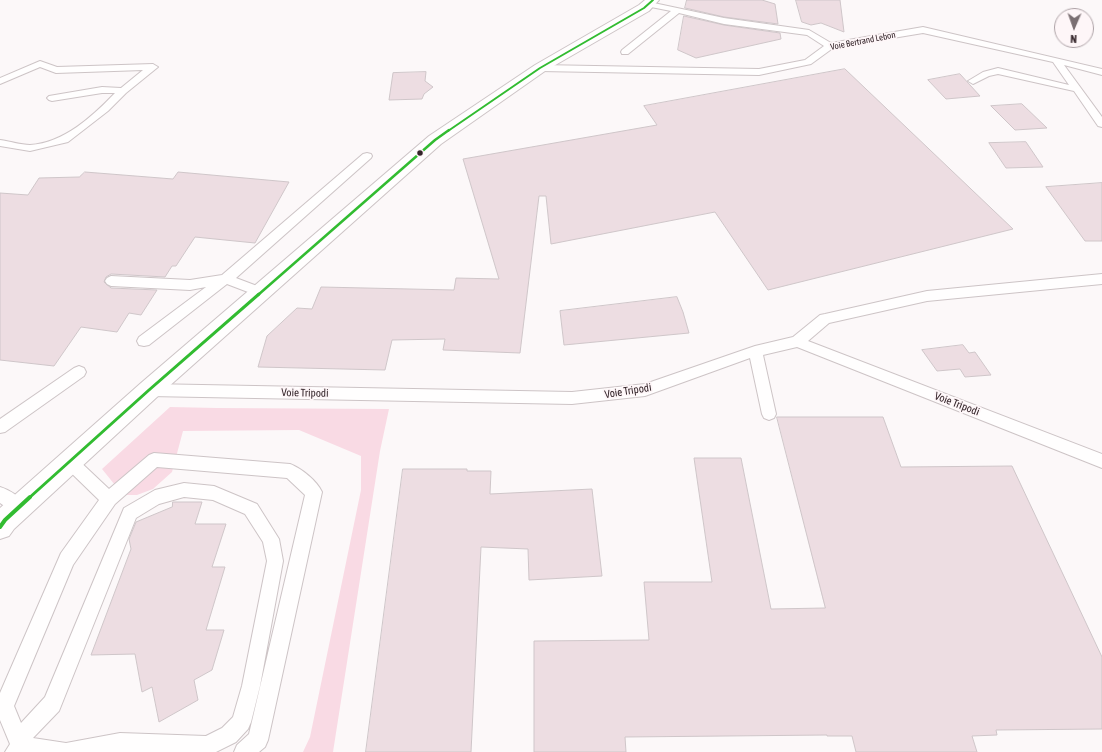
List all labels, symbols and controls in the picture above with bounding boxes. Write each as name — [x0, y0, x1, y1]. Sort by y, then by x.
north arrow — [1054, 8, 1094, 48]
street label: Voie Bertrand Lebon — [829, 29, 897, 53]
text: N — [1070, 33, 1077, 45]
unlabelled marker — [415, 148, 425, 158]
street label: Voie Tripodi — [604, 381, 652, 401]
street label: Voie Tripodi — [281, 386, 329, 400]
street label: Voie Tripodi — [933, 389, 981, 419]

